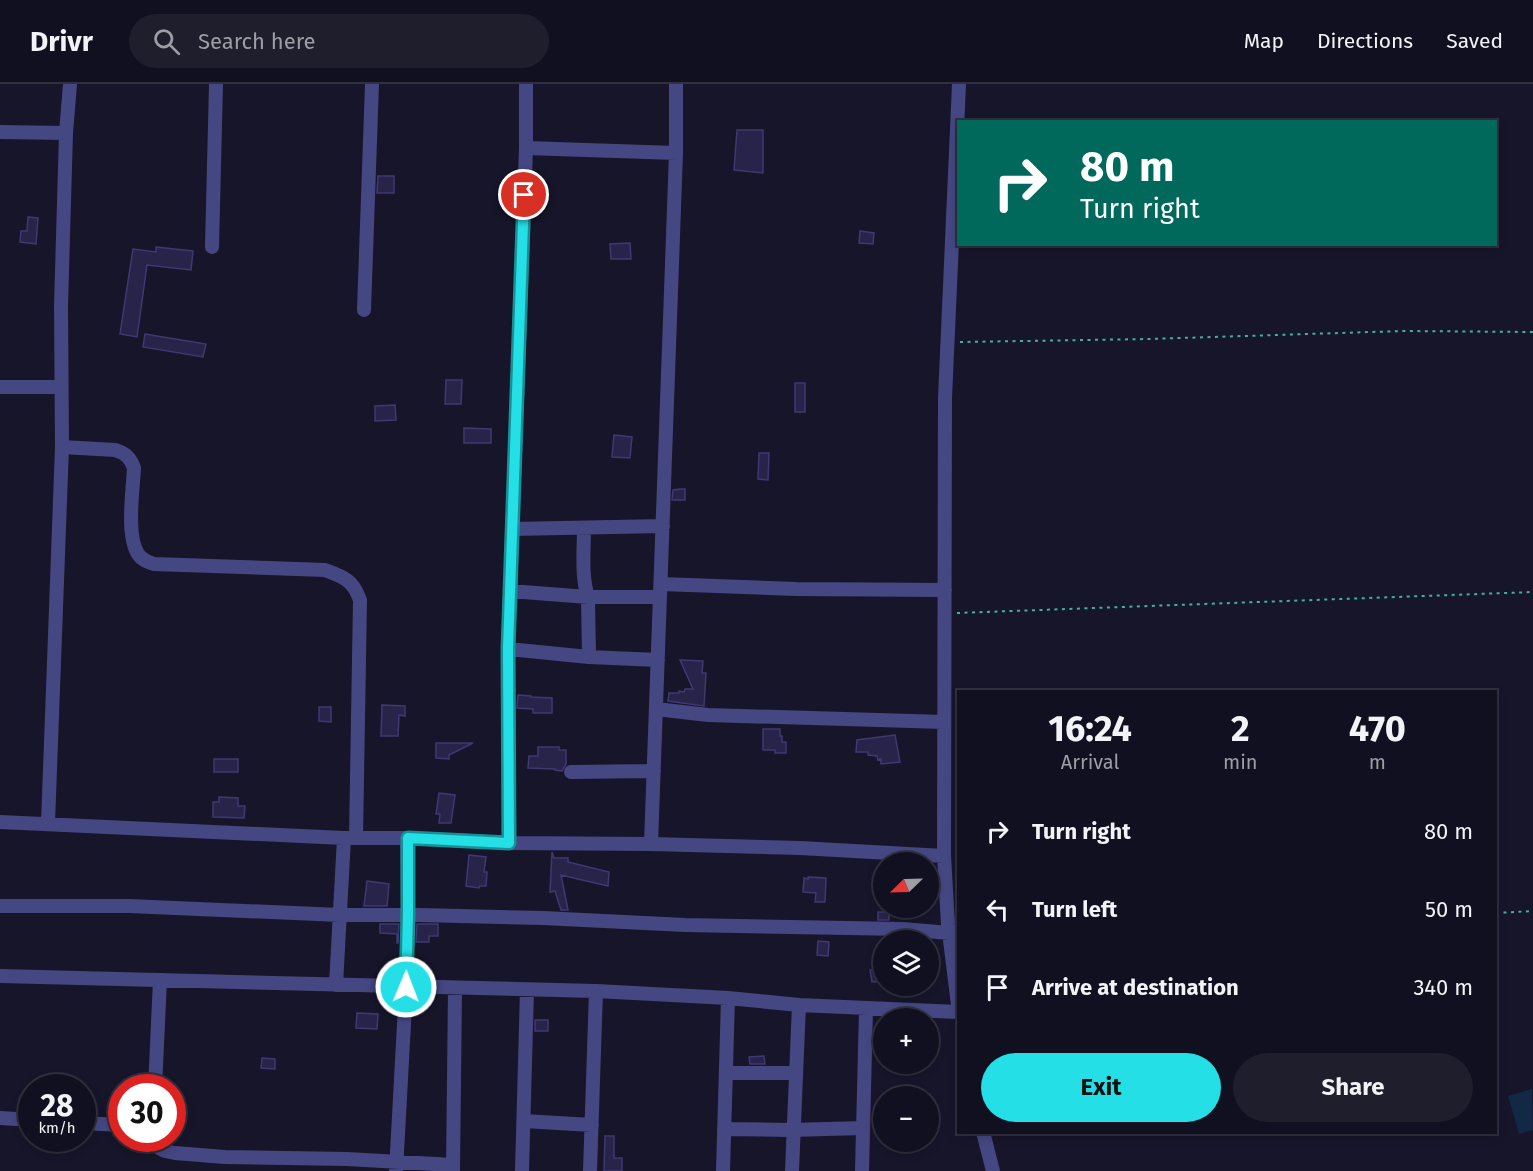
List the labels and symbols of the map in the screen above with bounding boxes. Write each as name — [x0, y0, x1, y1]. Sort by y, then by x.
pin — [498, 169, 549, 220]
north arrow — [873, 852, 939, 918]
position arrow — [374, 955, 438, 1019]
speed limit sign: 30 — [108, 1074, 186, 1152]

